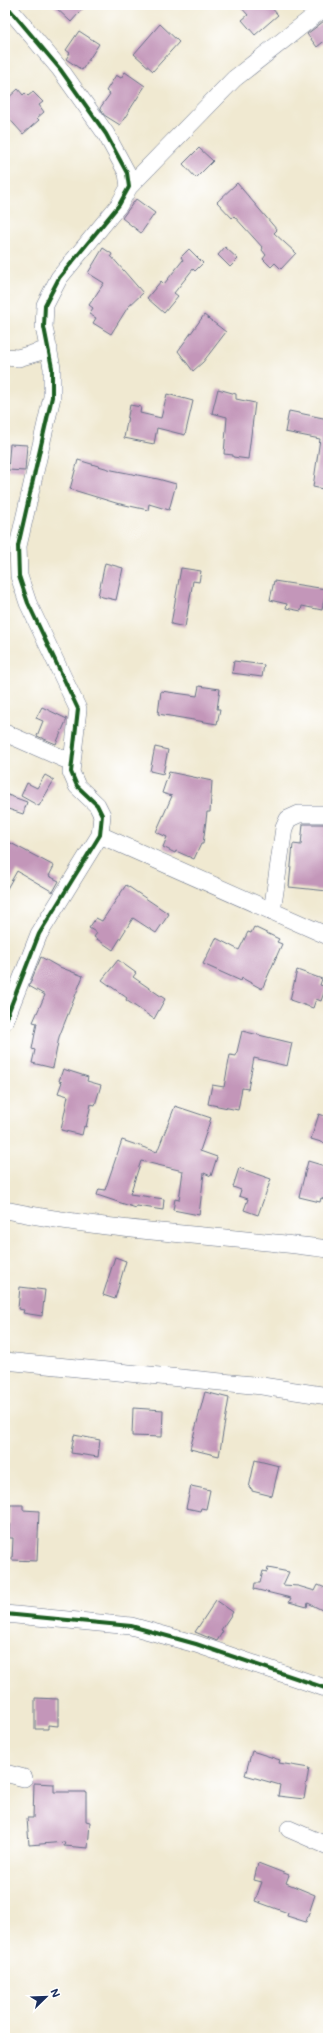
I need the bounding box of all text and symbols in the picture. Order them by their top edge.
north arrow [26,1977,66,2017]
text: N [47,1986,64,2000]

